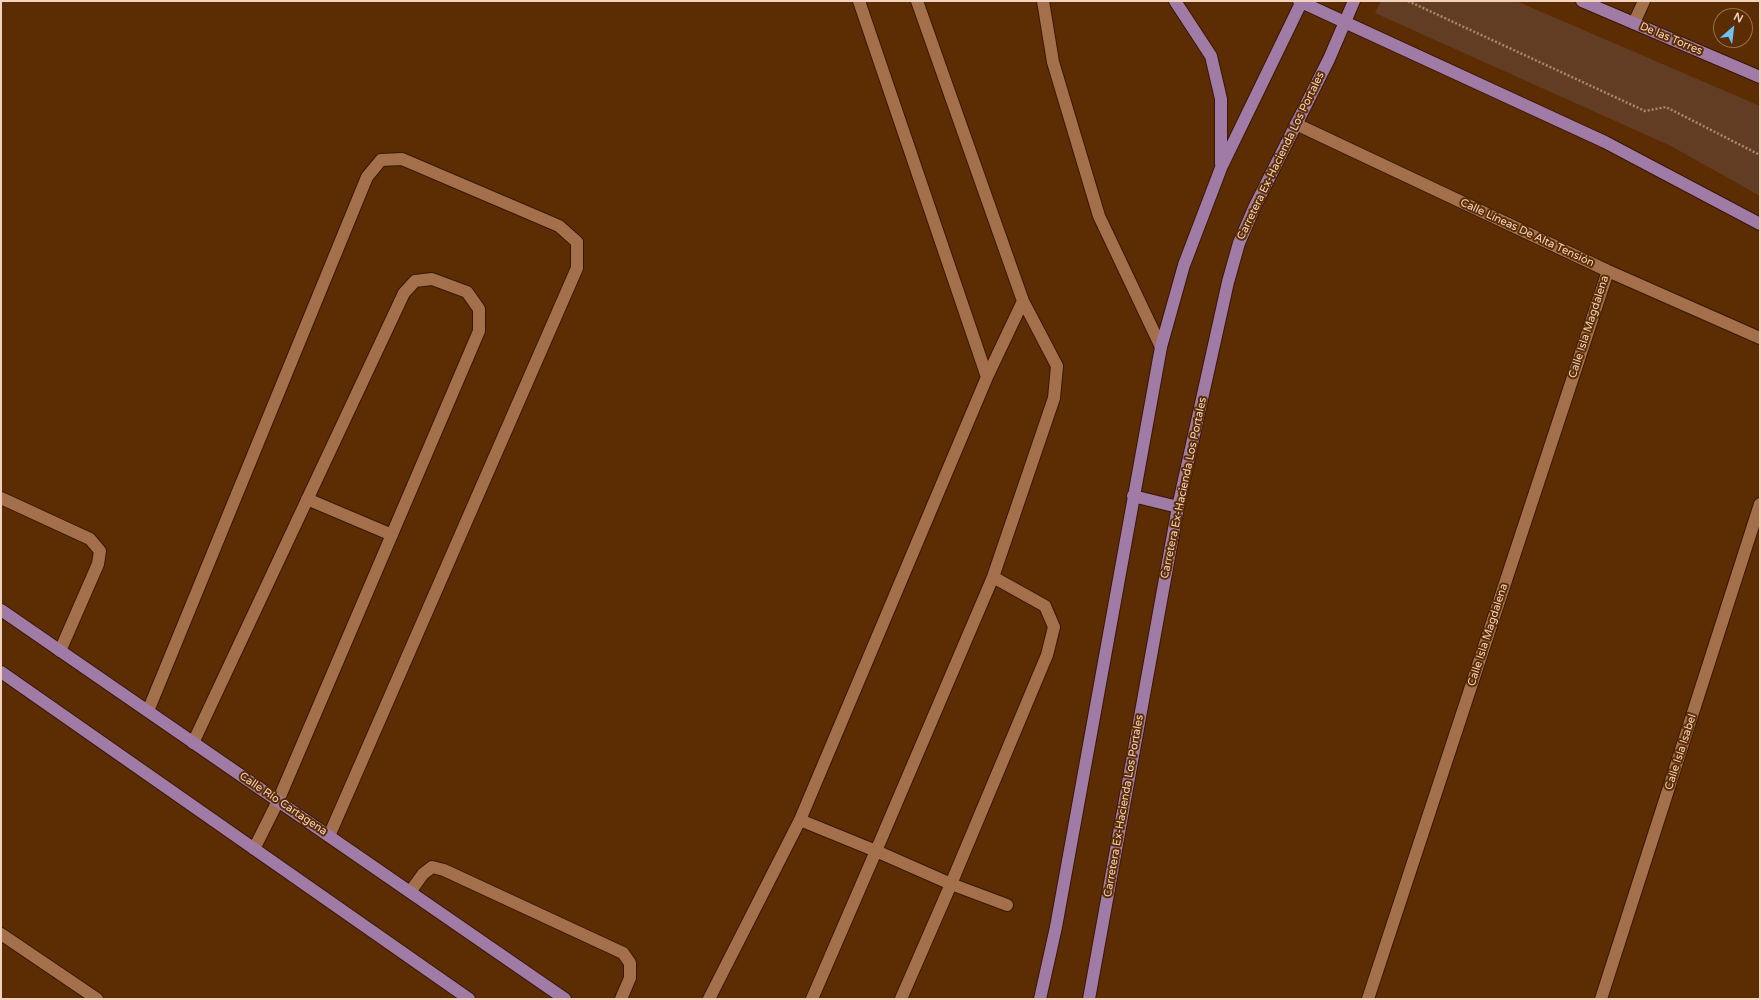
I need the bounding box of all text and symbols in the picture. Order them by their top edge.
north arrow [1713,8,1753,48]
text: N [1731,10,1745,26]
street label: De las Torres [1638,20,1704,58]
street label: Carretera Ex-Hacienda Los Portales [1235,70,1327,242]
street label: Calle Líneas De Alta Tensión [1458,196,1596,270]
street label: Calle Isla Magdalena [1566,274,1612,380]
street label: Carretera Ex-Hacienda Los Portales [1158,396,1210,580]
street label: Calle Isla Magdalena [1465,582,1511,688]
street label: Calle Isla Isabel [1663,712,1699,792]
street label: Carretera Ex-Hacienda Los Portales [1101,714,1147,898]
street label: Calle Río Cartagena [237,770,329,838]

